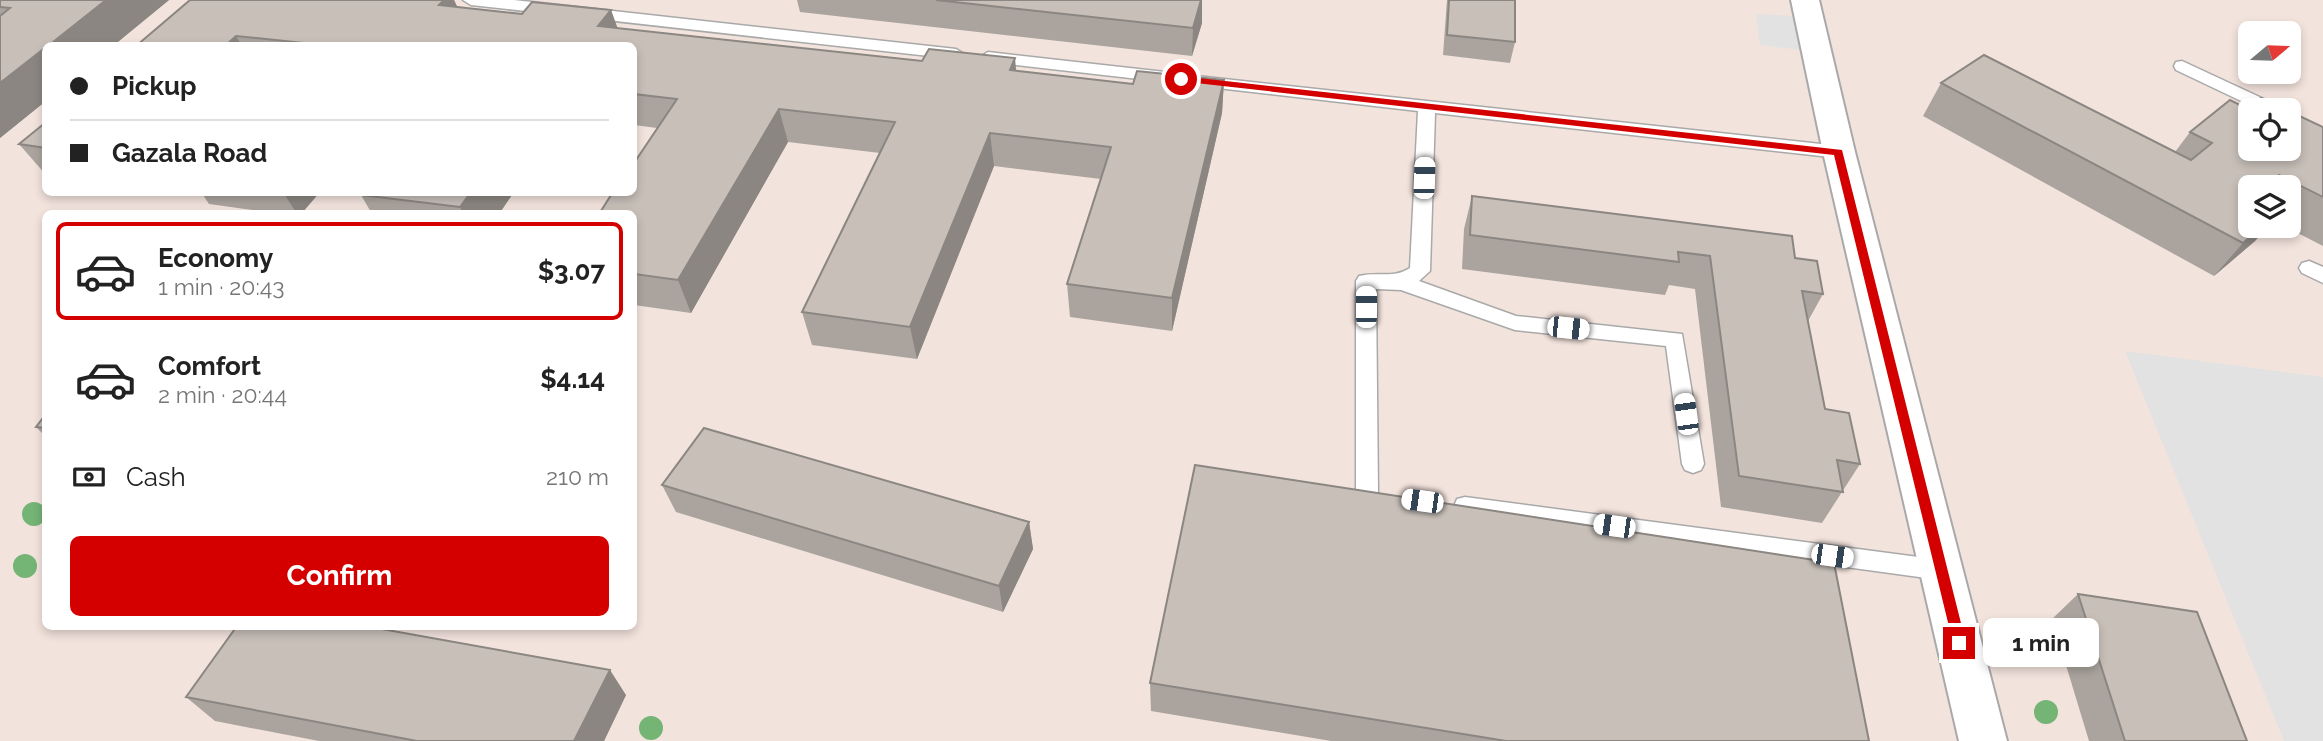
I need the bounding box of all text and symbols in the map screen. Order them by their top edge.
north arrow [2238,21,2301,84]
map controls [2238,21,2301,238]
route start [1165,63,1197,95]
text: Pickup [112,71,197,101]
button: locate [2238,98,2301,161]
text: Gazala Road [112,138,267,168]
car [1413,157,1436,199]
button: layers [2238,175,2301,238]
icon: car [74,240,137,303]
text: Economy [158,243,273,273]
text: $3.07 [538,256,605,286]
text: 1 min · 20:43 [158,273,285,300]
car [1356,286,1377,328]
car [1547,315,1590,341]
icon: car [74,348,137,411]
text: Comfort [158,351,261,381]
text: $4.14 [540,364,605,394]
text: 2 min · 20:44 [158,381,287,408]
car [1673,392,1700,436]
icon: cash [70,458,108,496]
text: Cash [126,462,186,492]
text: 210 m [546,463,609,490]
car [1400,488,1445,514]
car [1592,513,1637,539]
button: Confirm [70,536,609,616]
car [1810,543,1855,569]
callout: 1 min [1983,618,2099,668]
route end [1943,627,1975,659]
text: 1 min [2012,629,2070,656]

